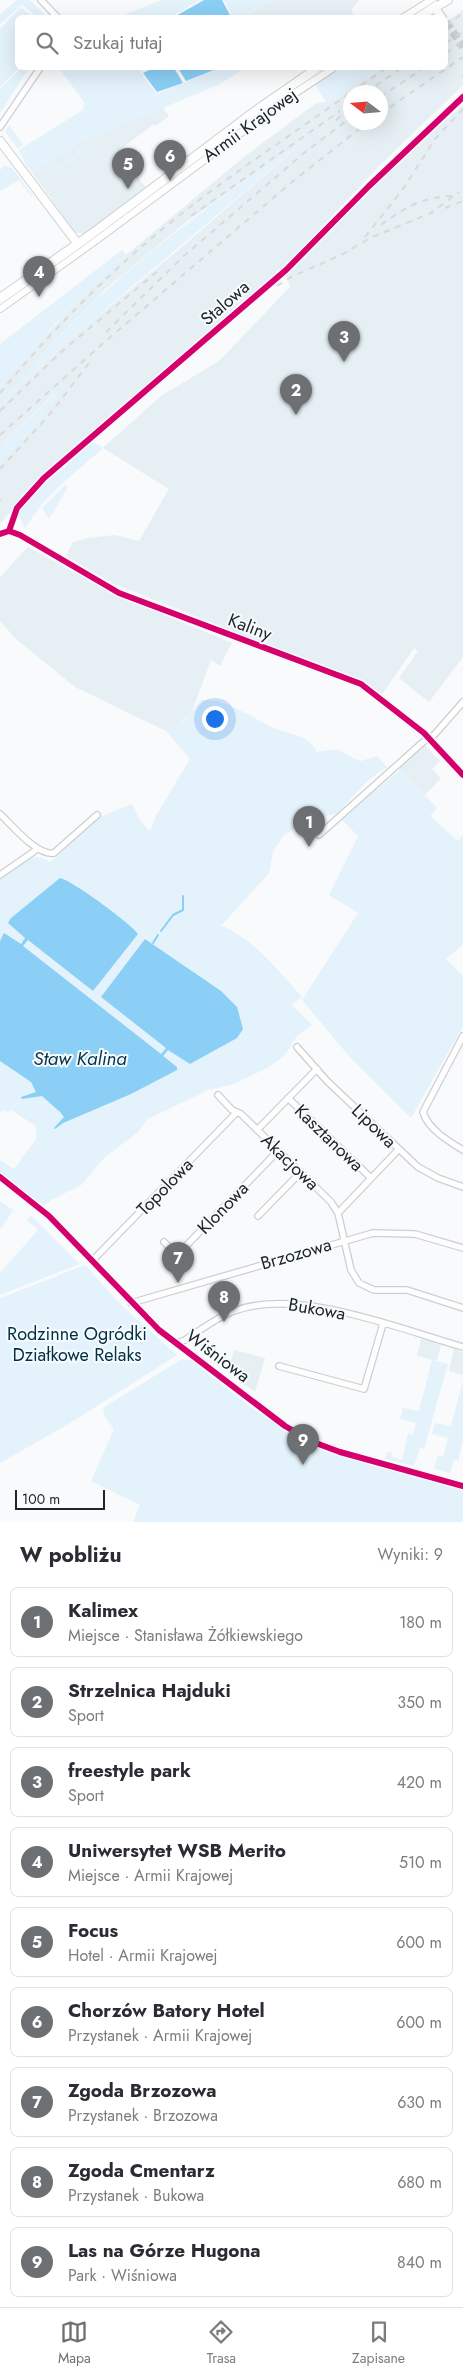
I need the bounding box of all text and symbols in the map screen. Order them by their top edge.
search box [15,15,448,70]
icon: search [33,29,61,57]
text: Szukaj tutaj [73,29,163,56]
street label: Armii Krajowej [197,82,303,168]
north arrow [343,85,388,130]
pin: 6 [154,140,186,181]
pin: 5 [112,148,144,189]
pin: 4 [23,256,55,297]
street label: Stalowa [195,274,255,332]
pin: 3 [328,321,360,362]
pin: 2 [280,374,312,415]
street label: Kaliny [224,607,276,647]
your location [202,706,228,732]
pin: 1 [293,806,325,847]
water label: Staw Kalina [33,1045,127,1072]
street label: Kasztanowa [289,1098,369,1178]
street label: Lipowa [346,1098,402,1154]
street label: Akacjowa [255,1128,325,1196]
street label: Topolowa [131,1152,199,1222]
street label: Klonowa [191,1176,255,1240]
street label: Brzozowa [257,1231,335,1277]
pin: 7 [162,1242,194,1283]
pin: 8 [208,1281,240,1322]
street label: Bukowa [286,1291,348,1327]
park label: Rodzinne Ogródki Działkowe Relaks [7,1321,147,1368]
street label: Wiśniowa [180,1323,256,1389]
pin: 9 [287,1424,319,1465]
scale bar [15,1487,105,1510]
text: 100 m [22,1489,60,1509]
text: W pobliżu [20,1540,121,1570]
text: Wyniki: 9 [378,1543,443,1566]
text: Kalimex [68,1597,138,1624]
text: 1 [33,1611,41,1634]
text: 180 m [399,1611,442,1634]
text: Miejsce · Stanisława Żółkiewskiego [68,1624,303,1647]
text: Strzelnica Hajduki [68,1677,231,1704]
text: 2 [32,1691,42,1714]
text: 350 m [397,1691,442,1714]
text: Sport [68,1704,104,1727]
text: freestyle park [68,1757,191,1784]
text: 3 [32,1771,42,1794]
text: 420 m [397,1771,442,1794]
text: Sport [68,1784,104,1807]
text: Uniwersytet WSB Merito [68,1837,286,1864]
text: 4 [31,1851,43,1874]
text: 510 m [399,1851,442,1874]
text: Miejsce · Armii Krajowej [68,1864,233,1887]
text: Focus [68,1917,118,1944]
text: 5 [32,1931,42,1954]
text: 600 m [396,1931,442,1954]
text: Hotel · Armii Krajowej [68,1944,218,1967]
text: Chorzów Batory Hotel [68,1997,265,2024]
text: 6 [32,2011,42,2034]
text: 600 m [396,2011,442,2034]
text: Przystanek · Armii Krajowej [68,2024,252,2047]
text: Zgoda Brzozowa [68,2077,217,2104]
text: 7 [32,2091,42,2114]
text: 630 m [397,2091,442,2114]
text: Przystanek · Brzozowa [68,2104,218,2127]
text: Zgoda Cmentarz [68,2157,215,2184]
text: 8 [32,2171,42,2194]
text: 680 m [397,2171,442,2194]
text: Przystanek · Bukowa [68,2184,204,2207]
text: Las na Górze Hugona [68,2237,261,2264]
text: 9 [32,2251,42,2274]
text: 840 m [397,2251,442,2274]
text: Park · Wiśniowa [68,2264,177,2287]
tab: Mapa [58,2318,91,2368]
tab: Trasa [207,2318,236,2368]
tab: Zapisane [352,2318,405,2368]

